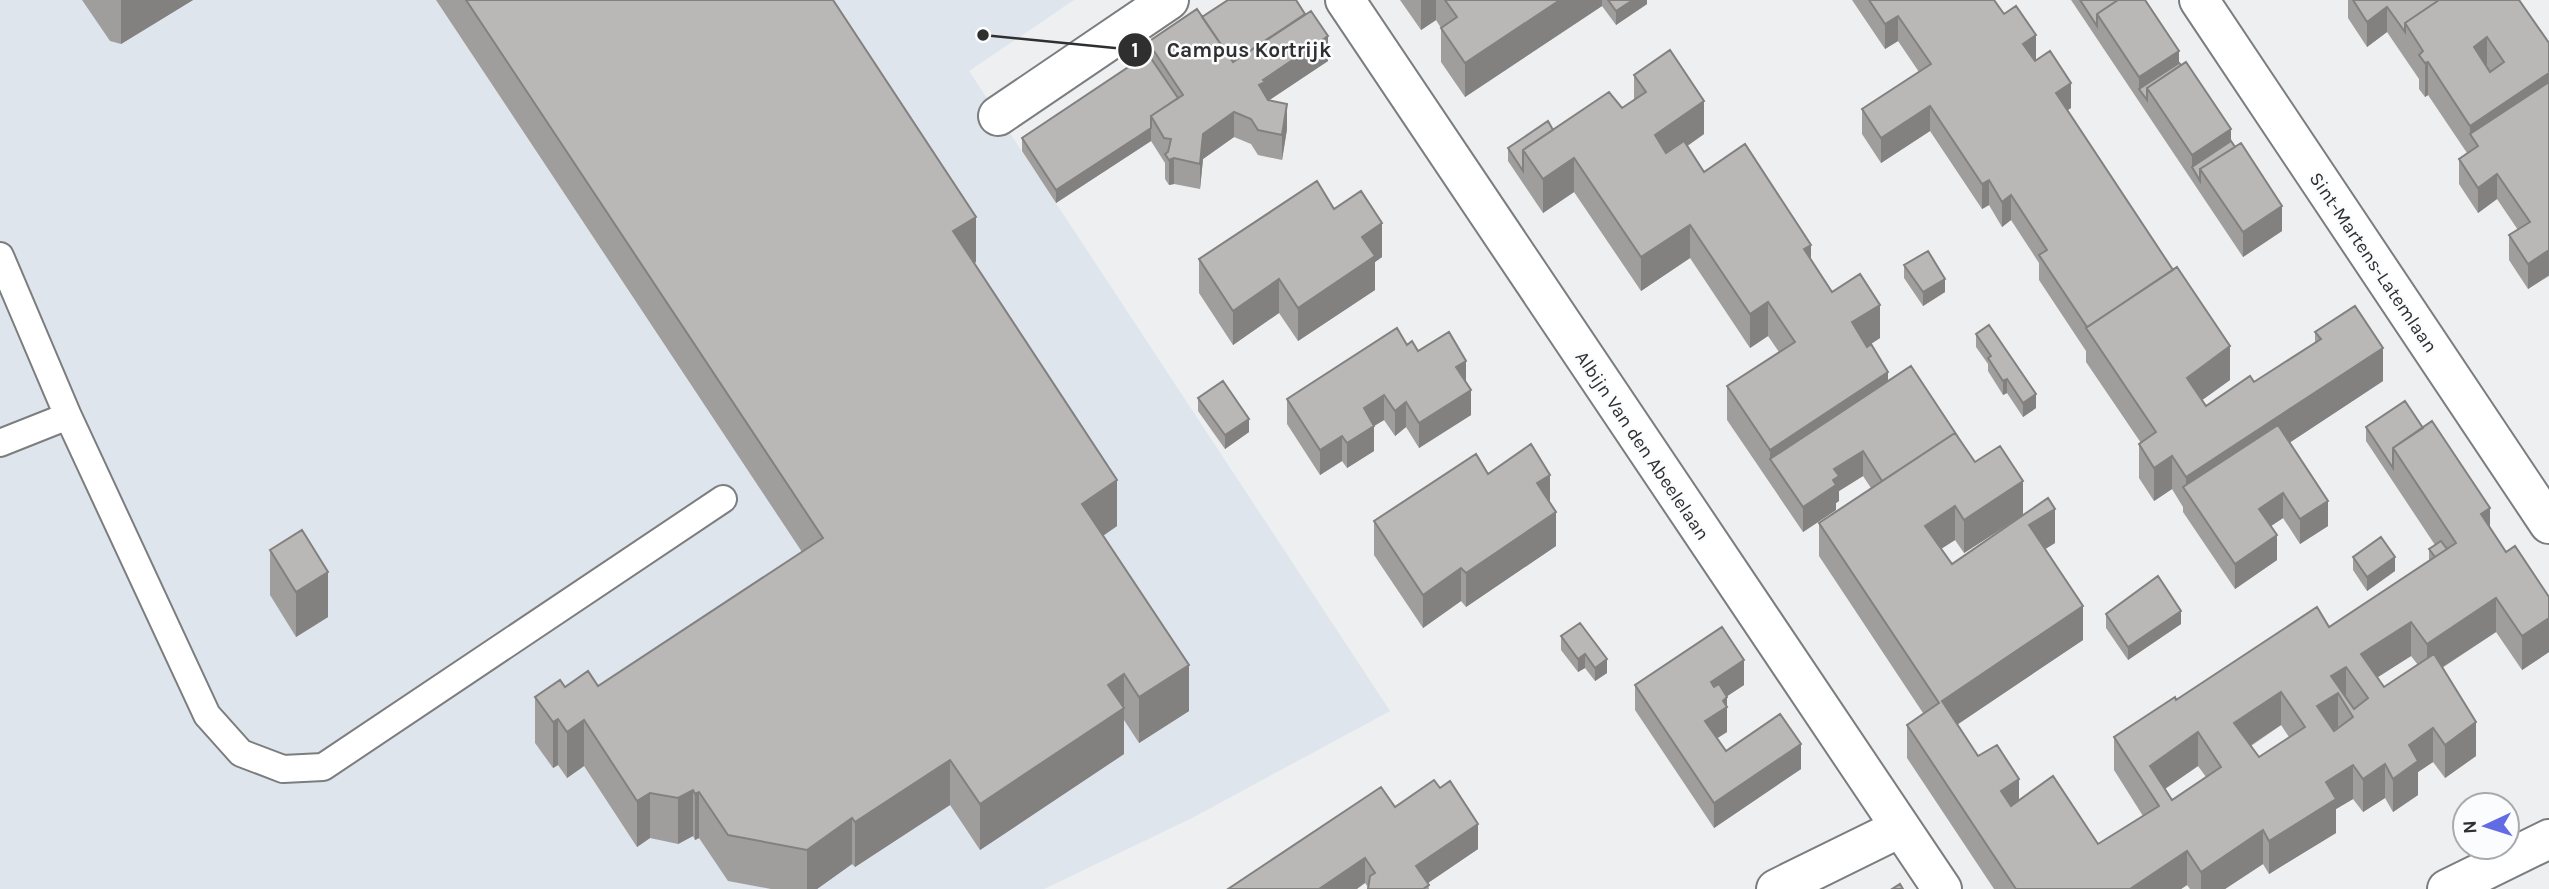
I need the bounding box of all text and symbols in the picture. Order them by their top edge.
callout: Campus Kortrijk [1117,29,1345,71]
text: 1 [1131,38,1139,62]
text: Campus Kortrijk [1167,38,1332,62]
street label: Sint-Martens-Latemlaan [2305,168,2442,357]
street label: Albijn Van den Abeelelaan [1571,347,1714,544]
north arrow [2451,791,2521,861]
text: N [2459,820,2481,835]

